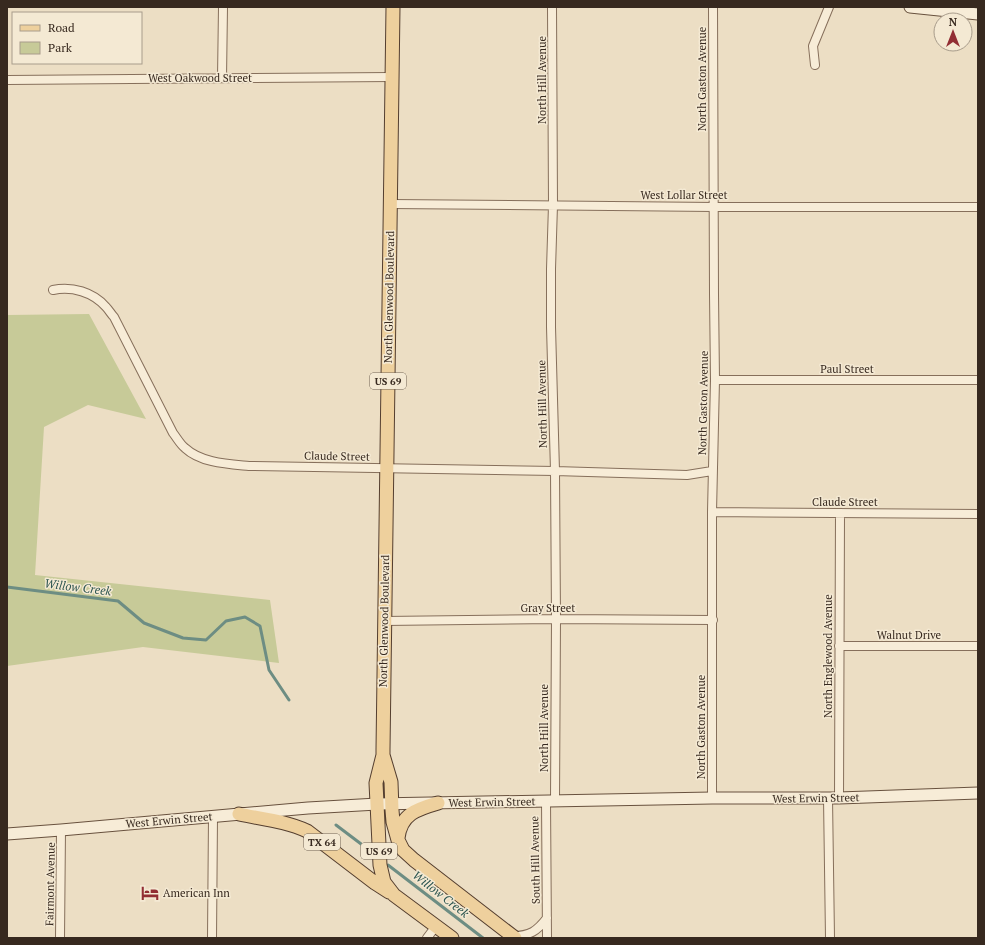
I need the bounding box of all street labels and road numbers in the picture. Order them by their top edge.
street label: North Gaston Avenue [695,26,709,131]
street label: North Hill Avenue [535,36,549,124]
street label: West Oakwood Street [148,71,252,85]
street label: West Lollar Street [640,188,728,202]
street label: North Glenwood Boulevard [381,231,397,363]
street label: North Gaston Avenue [695,350,711,455]
street label: North Hill Avenue [534,359,550,448]
street label: Paul Street [820,362,874,376]
road number: US 69 [370,373,406,389]
street label: Claude Street [304,448,370,464]
street label: Claude Street [812,495,878,509]
street label: North Glenwood Boulevard [376,555,392,687]
street label: North Englewood Avenue [821,594,835,718]
street label: Gray Street [521,601,575,615]
street label: Walnut Drive [877,628,942,642]
street label: North Gaston Avenue [694,674,708,779]
street label: North Hill Avenue [537,684,551,772]
street label: West Erwin Street [772,790,860,806]
street label: West Erwin Street [448,794,536,810]
street label: West Erwin Street [125,809,213,831]
street label: South Hill Avenue [527,815,543,904]
road number: TX 64 [304,834,340,850]
street label: Fairmont Avenue [42,842,58,926]
road number: US 69 [361,843,397,859]

